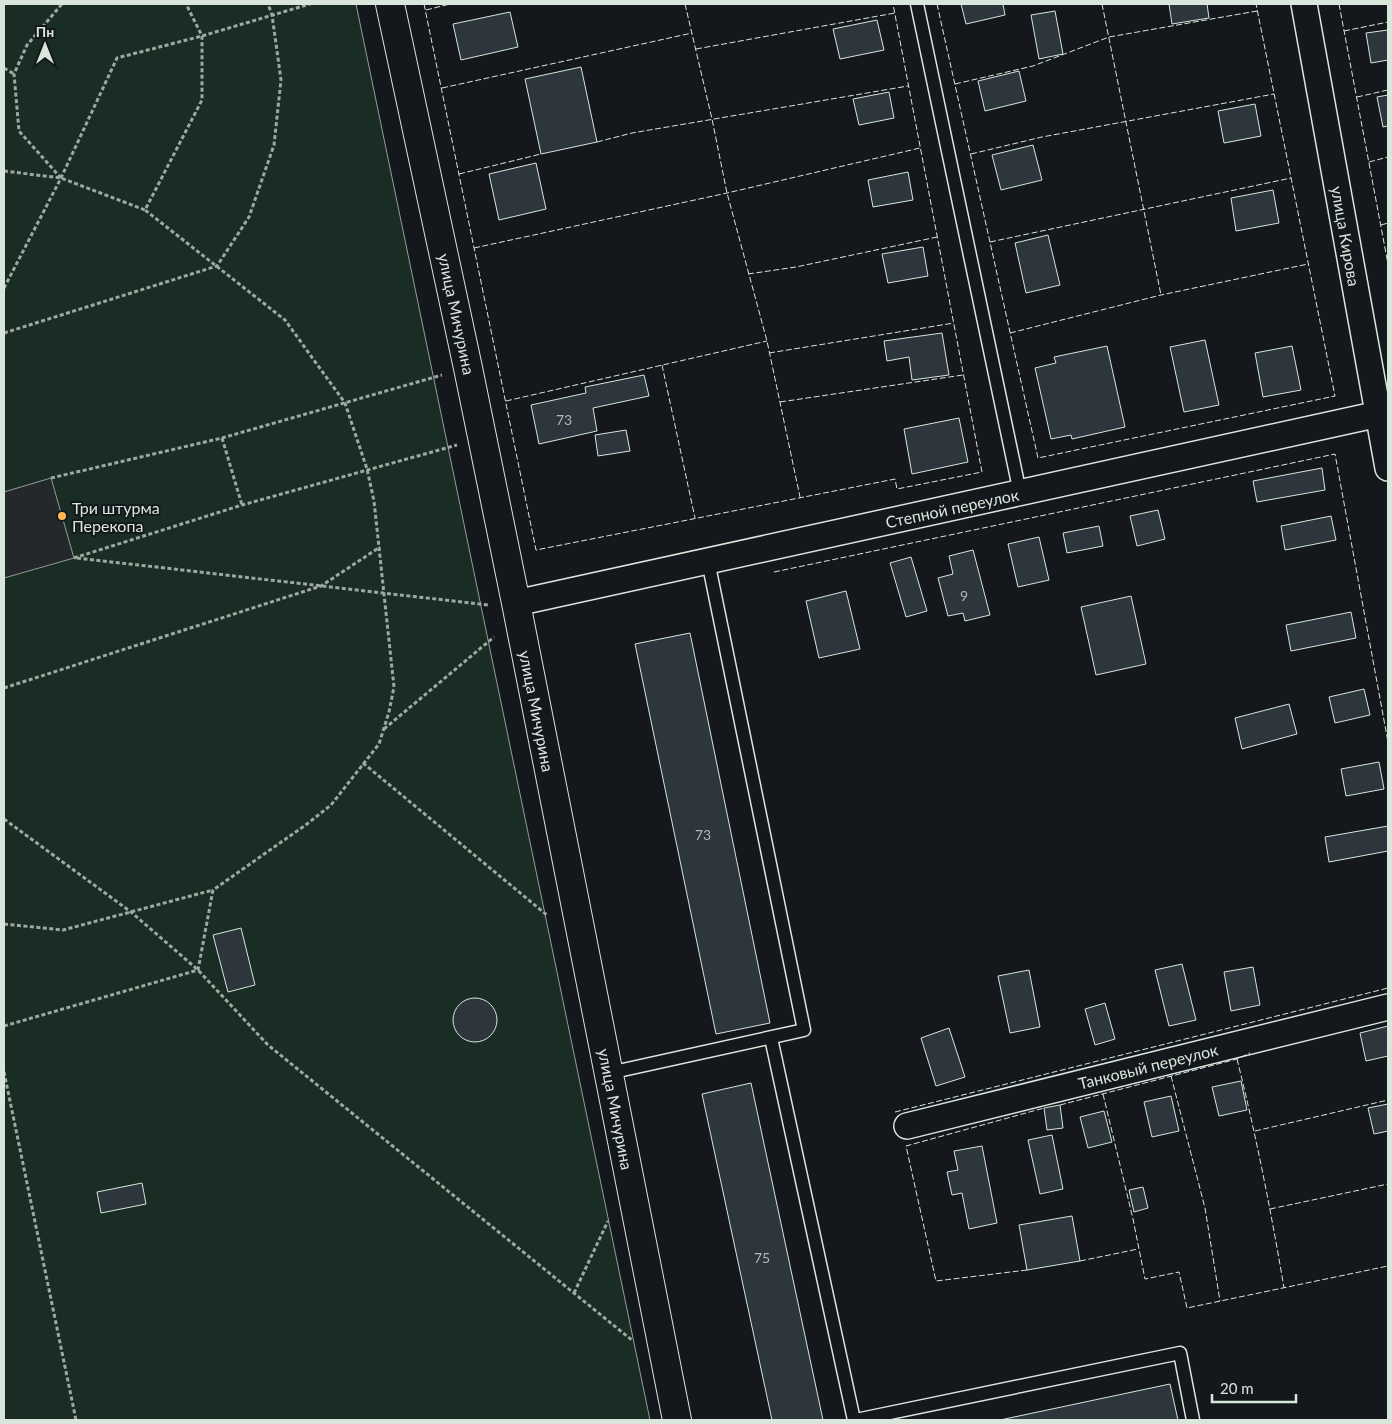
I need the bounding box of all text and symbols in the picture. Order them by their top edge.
north arrow [20,20,70,70]
text: Пн [36,23,54,40]
street label: улица Кирова [1328,184,1364,288]
street label: улица Мичурина [435,252,479,376]
house number: 73 [556,411,572,428]
street label: Степной переулок [884,484,1021,531]
place label: Три штурма Перекопа [72,498,160,535]
marker: Три штурма Перекопа [56,510,68,522]
house number: 9 [960,587,968,604]
street label: улица Мичурина [516,649,558,773]
house number: 73 [695,826,711,843]
street label: Танковый переулок [1076,1039,1221,1093]
street label: улица Мичурина [595,1047,637,1171]
house number: 75 [754,1249,770,1266]
scale bar [1212,1372,1296,1404]
text: 20 m [1220,1379,1254,1397]

